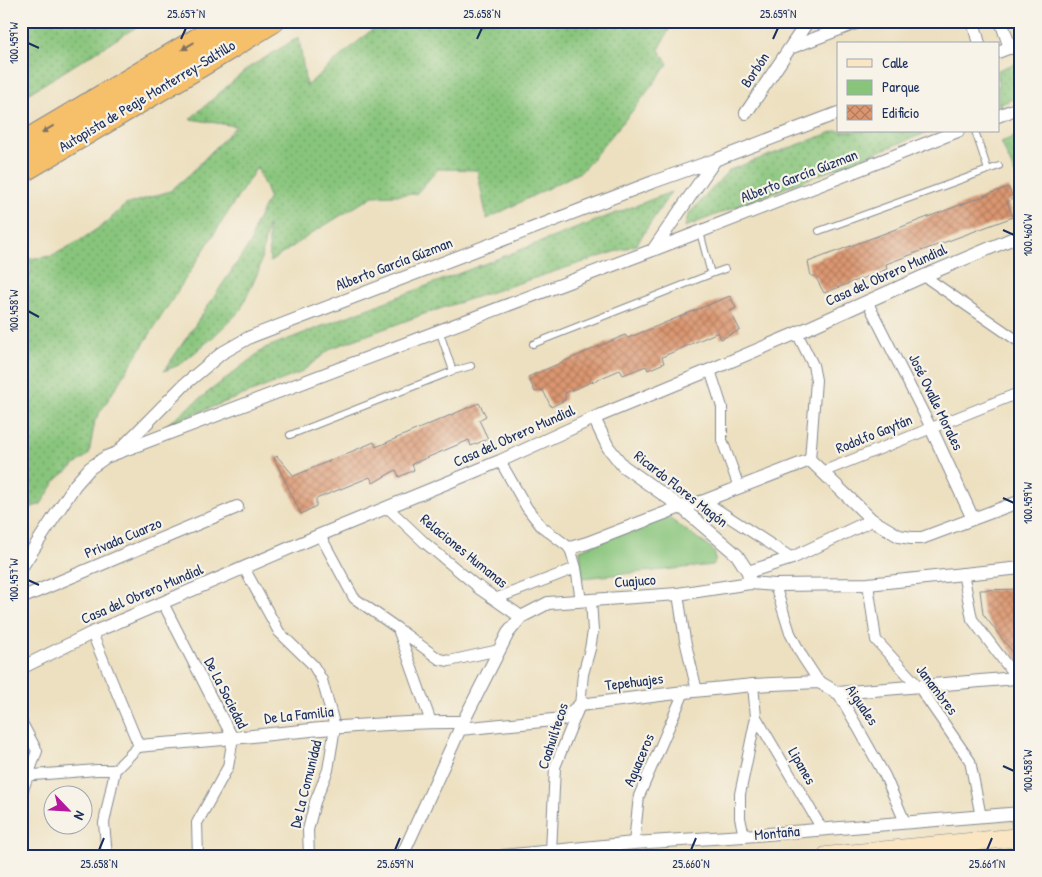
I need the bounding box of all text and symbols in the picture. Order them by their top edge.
text: 25.657°N [167,5,205,22]
text: 25.658°N [463,5,501,22]
text: 25.659°N [760,5,796,22]
text: 100.459°W [5,21,22,64]
street label: Autopista de Peaje Monterrey-Saltillo [55,34,239,157]
one-way arrow [182,42,195,51]
legend [837,42,1000,132]
street label: Borbón [735,48,774,92]
text: Calle [882,52,909,73]
text: Parque [882,76,920,97]
text: Edificio [882,102,919,123]
one-way arrow [42,125,55,134]
street label: Alberto García Gúzman [737,143,861,208]
text: 100.460°W [1019,213,1036,256]
street label: Alberto García Gúzman [332,231,456,296]
street label: Casa del Obrero Mundial [822,238,950,311]
text: 100.458°W [5,289,22,332]
street label: José Ovalle Morales [904,350,969,454]
street label: Casa del Obrero Mundial [450,399,578,472]
street label: Rodolfo Gaytán [832,409,915,458]
street label: Ricardo Flores Magón [630,445,733,532]
text: 100.459°W [1019,481,1036,524]
street label: Relaciones Humanas [416,509,513,593]
street label: Privada Cuarzo [81,512,165,563]
text: 100.457°W [5,558,22,602]
street label: Casa del Obrero Mundial [78,558,206,629]
street label: Cuajuco [614,569,656,592]
street label: De La Sociedad [200,654,253,732]
street label: Janambres [912,660,963,719]
street label: Tepehuajes [603,667,665,696]
street label: Aiguales [841,680,884,729]
street label: De La Familia [263,700,335,729]
street label: Coahuiltecos [532,700,573,772]
street label: Aguaceros [618,730,659,789]
street label: De La Comunidad [284,738,327,830]
street label: Lipanes [783,743,822,788]
text: 100.458°W [1019,749,1036,792]
north arrow [42,784,92,834]
text: N [70,808,90,824]
street label: Montaña [753,820,801,845]
text: 25.658°N [80,855,118,872]
text: 25.659°N [377,855,413,872]
text: 25.660°N [672,855,710,872]
text: 25.661°N [969,855,1005,872]

